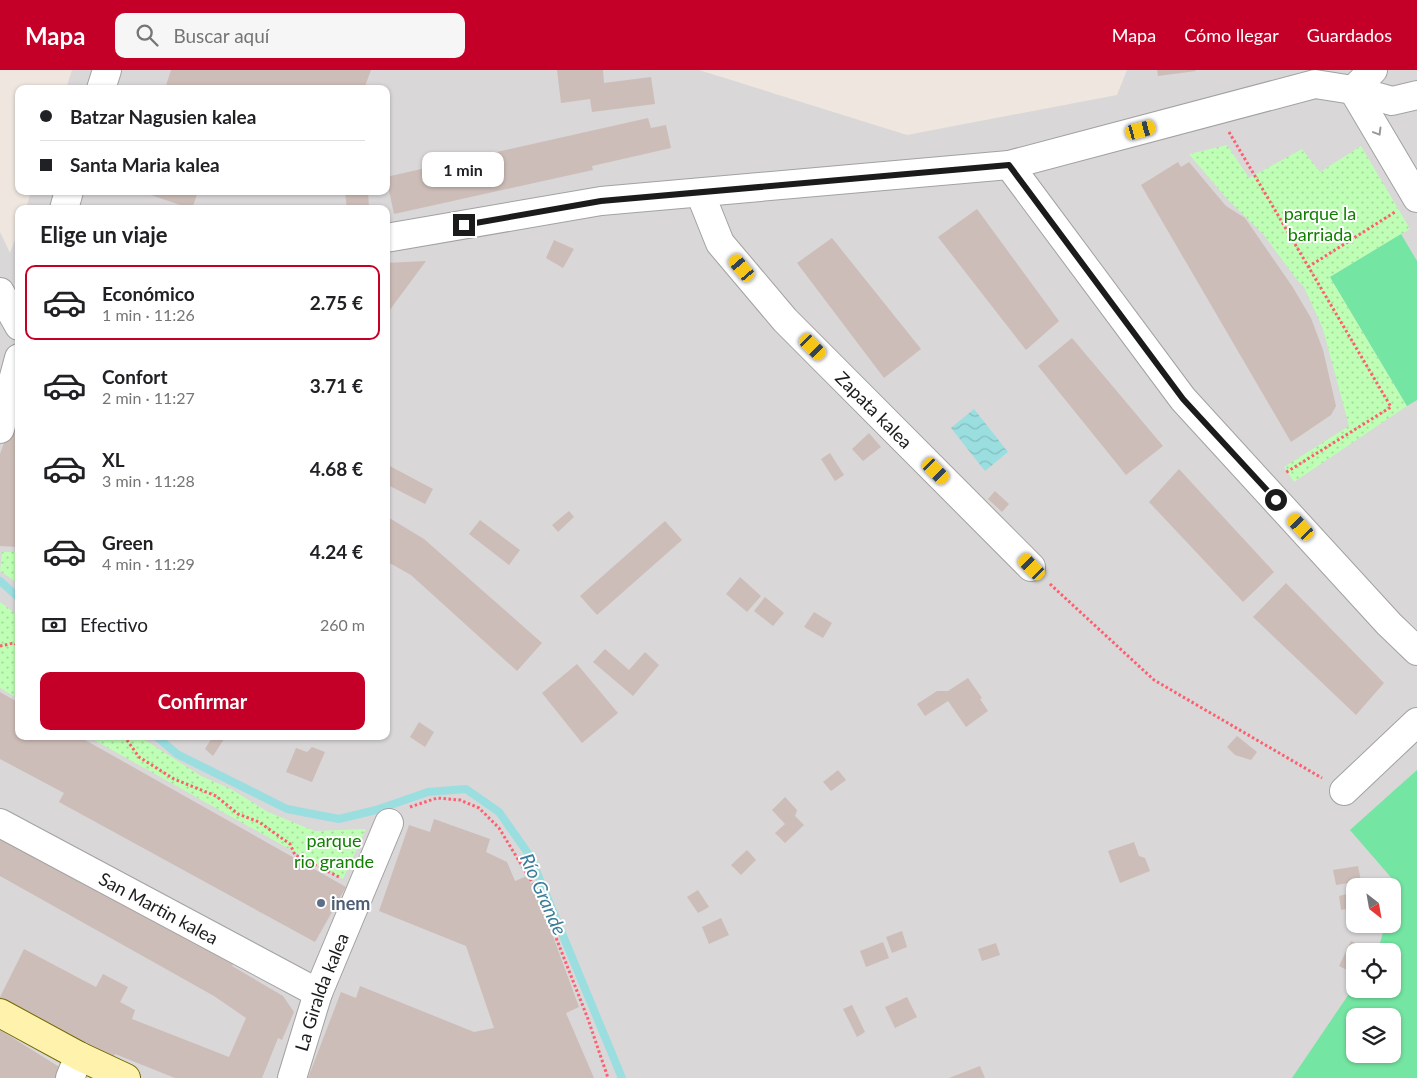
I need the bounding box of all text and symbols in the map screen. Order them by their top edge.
search box [115,13,465,58]
text: Mapa [25,21,85,50]
icon: search [133,21,161,49]
text: Buscar aquí [173,24,269,47]
text: Mapa [1112,24,1156,46]
text: Cómo llegar [1184,24,1279,46]
text: Guardados [1307,24,1392,46]
text: Batzar Nagusien kalea [70,105,256,128]
car [1124,119,1157,141]
one-way arrow [1372,126,1382,135]
callout: 1 min [423,152,505,188]
text: Santa Maria kalea [70,153,220,176]
text: 1 min [443,160,483,179]
park label: parque la barriada [1284,202,1356,245]
route end [453,214,475,236]
text: Elige un viaje [40,221,168,248]
car [726,252,757,284]
icon: car [42,280,87,325]
text: Económico [102,282,195,305]
text: 2.75 € [310,291,363,314]
text: 1 min · 11:26 [102,305,195,324]
car [797,331,828,363]
icon: car [42,363,87,408]
text: Confort [102,365,167,388]
street label: Zapata kalea [831,367,917,453]
text: 3.71 € [310,374,363,397]
text: 2 min · 11:27 [102,388,195,407]
icon: car [42,446,87,491]
text: XL [102,448,125,471]
car [920,455,951,487]
text: 4.68 € [310,457,363,480]
text: 3 min · 11:28 [102,471,195,490]
route start [1265,489,1287,511]
car [1285,511,1316,543]
icon: car [42,529,87,574]
text: Green [102,531,153,554]
text: 4.24 € [310,540,363,563]
car [1016,551,1047,583]
text: 4 min · 11:29 [102,554,195,573]
icon: cash [40,611,68,639]
text: Efectivo [80,613,148,636]
text: 260 m [320,615,365,634]
button: Confirmar [40,672,365,730]
park label: parque rio grande [294,829,374,872]
water label: Río Grande [516,849,572,939]
street label: San Martin kalea [95,867,222,949]
north arrow [1346,878,1401,932]
map controls [1346,878,1401,1063]
place label: inem [331,892,370,914]
marker: inem [315,897,327,909]
street label: La Giralda kalea [290,929,353,1054]
button: locate [1346,943,1401,998]
button: layers [1346,1008,1401,1063]

